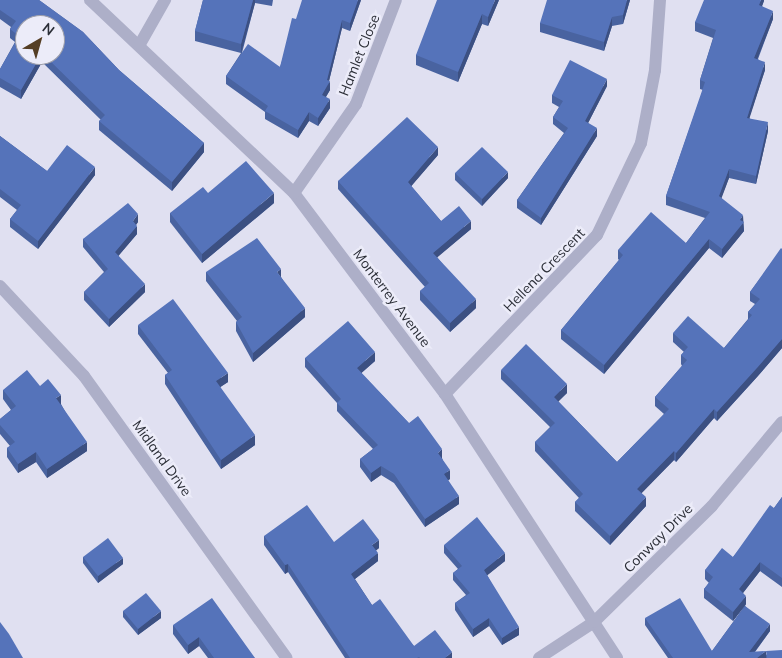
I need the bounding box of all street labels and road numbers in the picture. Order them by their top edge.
street label: Hamlet Close [335,12,383,98]
street label: Hellena Crescent [500,225,588,315]
street label: Monterrey Avenue [350,246,434,350]
street label: Midland Drive [129,417,195,499]
street label: Conway Drive [620,500,696,576]

